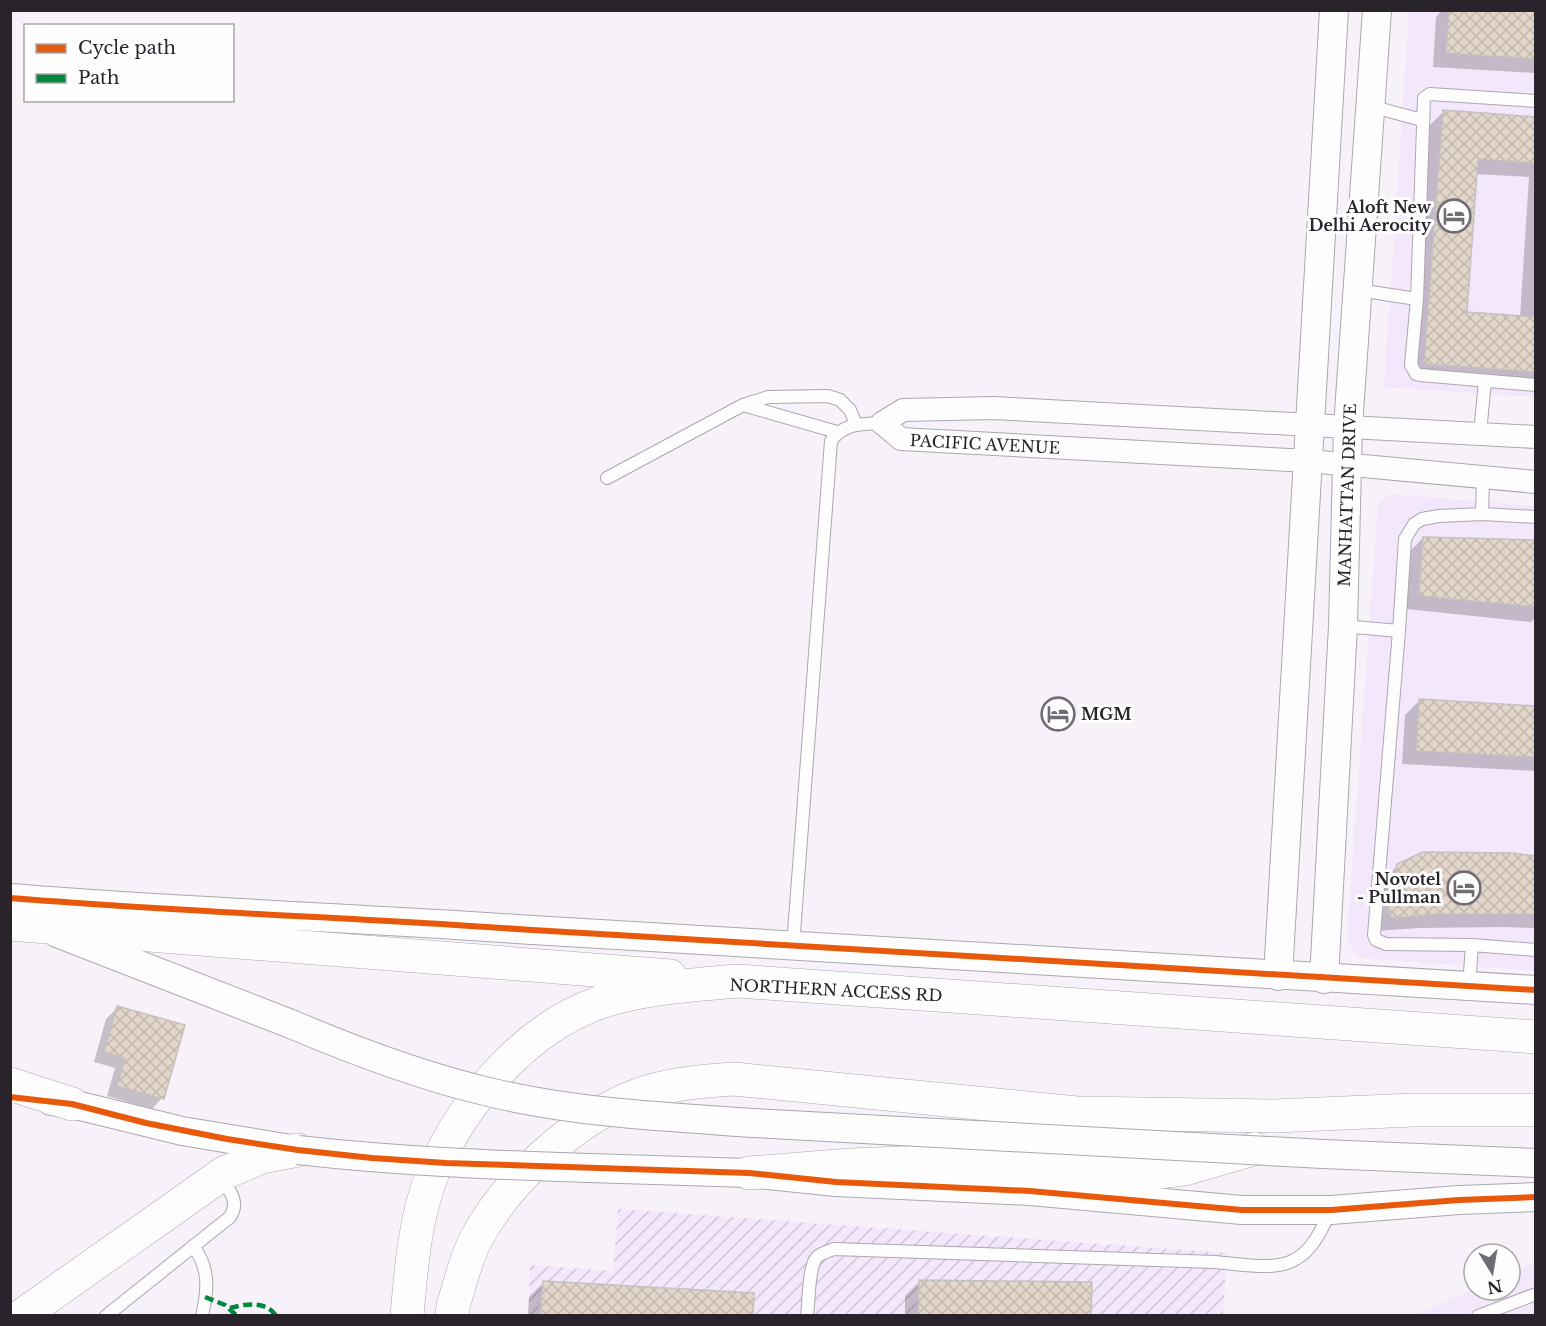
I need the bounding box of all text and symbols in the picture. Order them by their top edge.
legend [24,24,234,102]
text: Cycle path [78,37,176,59]
text: Path [78,67,119,89]
place label: Aloft New Delhi Aerocity [1309,197,1432,235]
hotel icon: Aloft New Delhi Aerocity [1436,198,1472,234]
street label: MANHATTAN DRIVE [1334,403,1360,587]
street label: PACIFIC AVENUE [909,430,1061,458]
hotel icon: MGM [1040,696,1076,732]
place label: MGM [1081,704,1132,724]
place label: Novotel - Pullman [1357,869,1441,907]
hotel icon: Novotel - Pullman [1446,870,1482,906]
street label: NORTHERN ACCESS RD [729,974,943,1006]
north arrow [1462,1242,1522,1302]
text: N [1486,1275,1504,1298]

